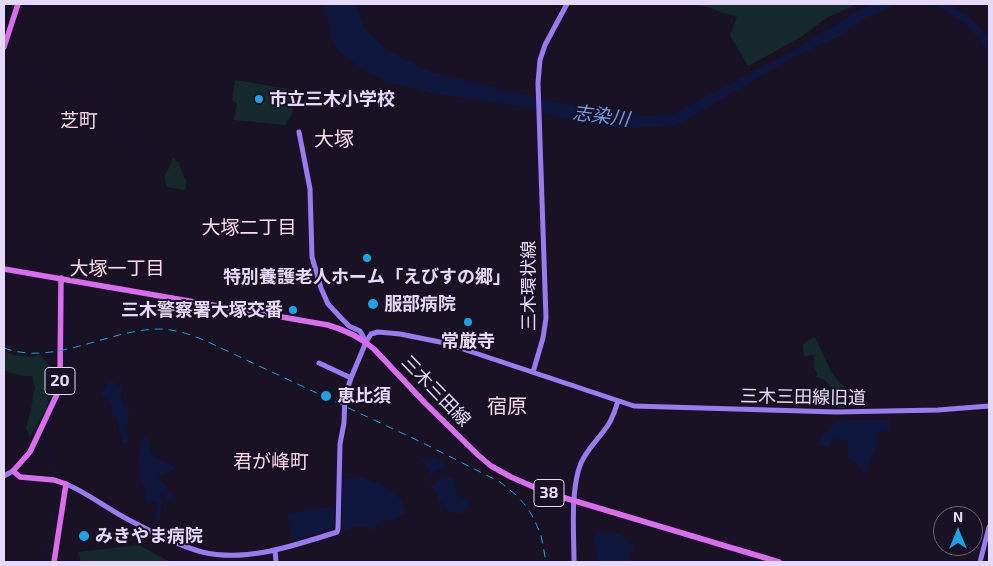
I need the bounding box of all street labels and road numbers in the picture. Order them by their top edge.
street label: 三木環状線 [518,241,540,331]
street label: 三木三田線 [397,351,475,431]
road number: 20 [45,368,75,394]
street label: 三木三田線旧道 [740,385,866,409]
road number: 38 [534,479,564,506]

